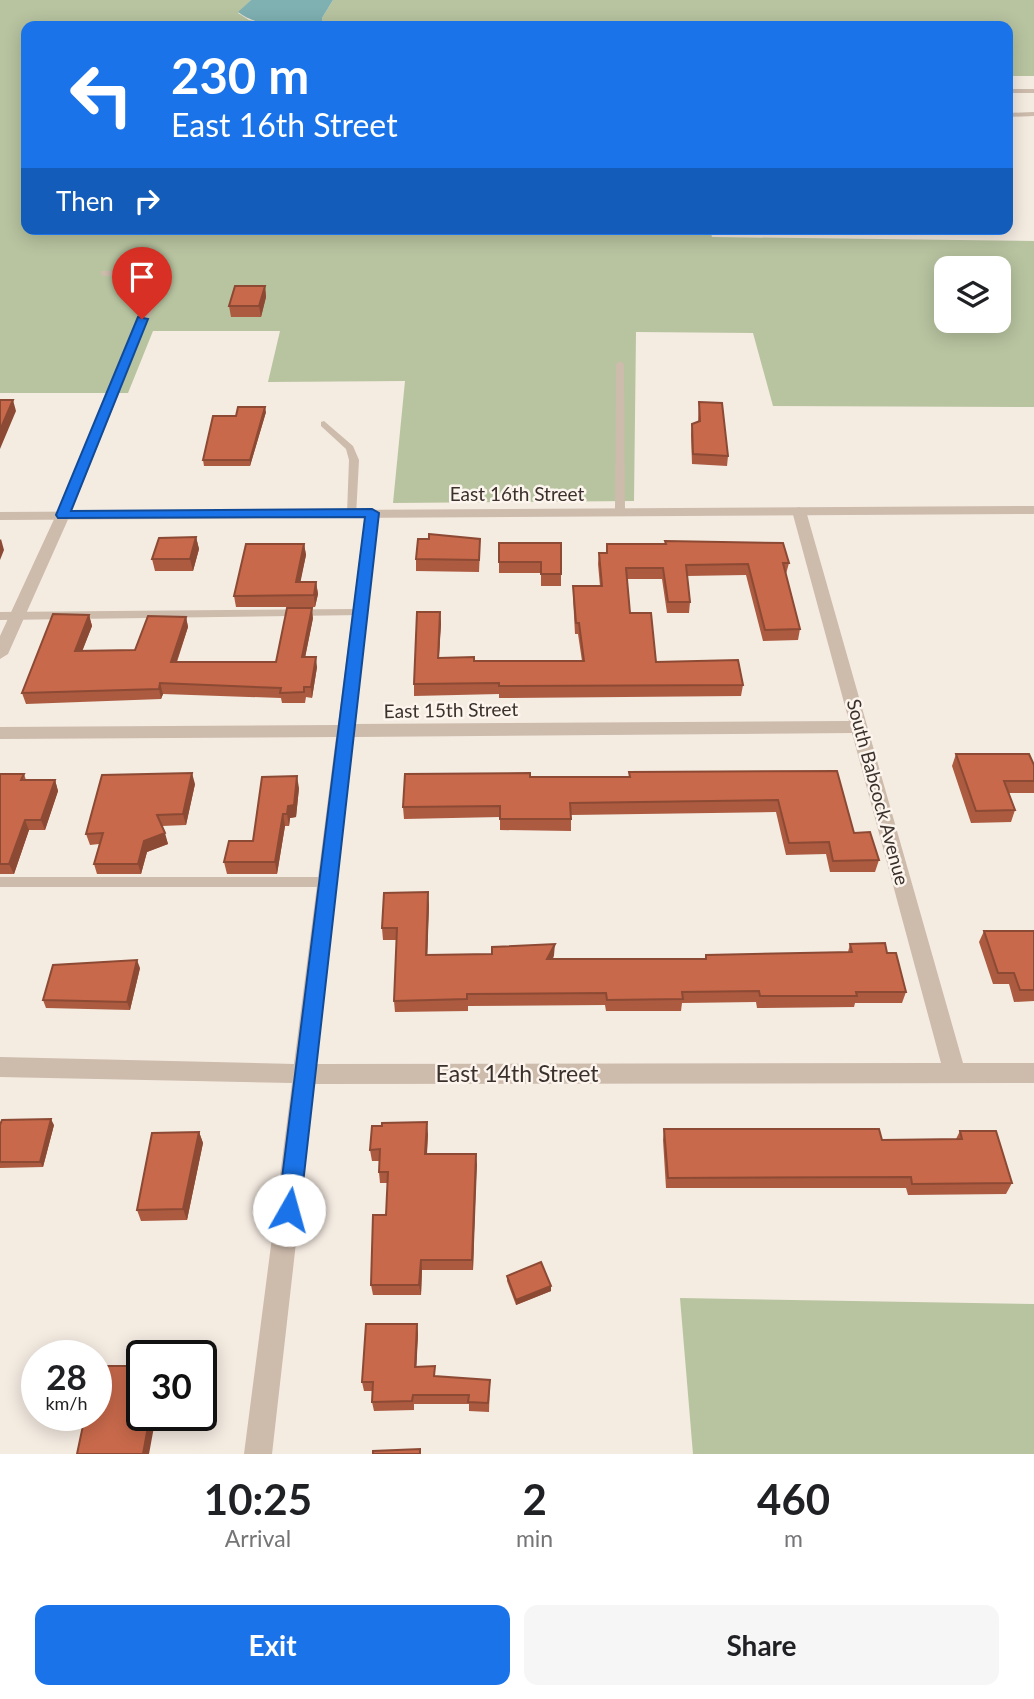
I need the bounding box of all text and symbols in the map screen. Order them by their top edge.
text: 230 m [171,46,309,104]
icon: left [56,49,147,140]
text: East 16th Street [171,105,398,144]
icon: right [128,182,166,220]
text: Then [56,185,114,217]
pin [112,247,172,319]
map controls [934,256,1011,333]
button: layers [934,256,1011,333]
icon: arrive [123,258,161,296]
street label: East 16th Street [450,482,584,505]
street label: South Babcock Avenue [843,696,914,887]
street label: East 15th Street [384,697,519,722]
street label: East 14th Street [436,1059,599,1087]
position arrow [252,1173,326,1247]
speed limit sign: 30 [126,1340,217,1431]
text: 28 [46,1355,87,1397]
text: km/h [45,1392,88,1414]
text: 10:25 [204,1474,312,1524]
text: 2 [522,1474,547,1524]
text: 460 [757,1474,830,1524]
text: Arrival [225,1524,291,1552]
text: min [516,1524,553,1552]
text: m [784,1524,803,1552]
button: Exit [35,1605,510,1685]
button: Share [524,1605,999,1685]

